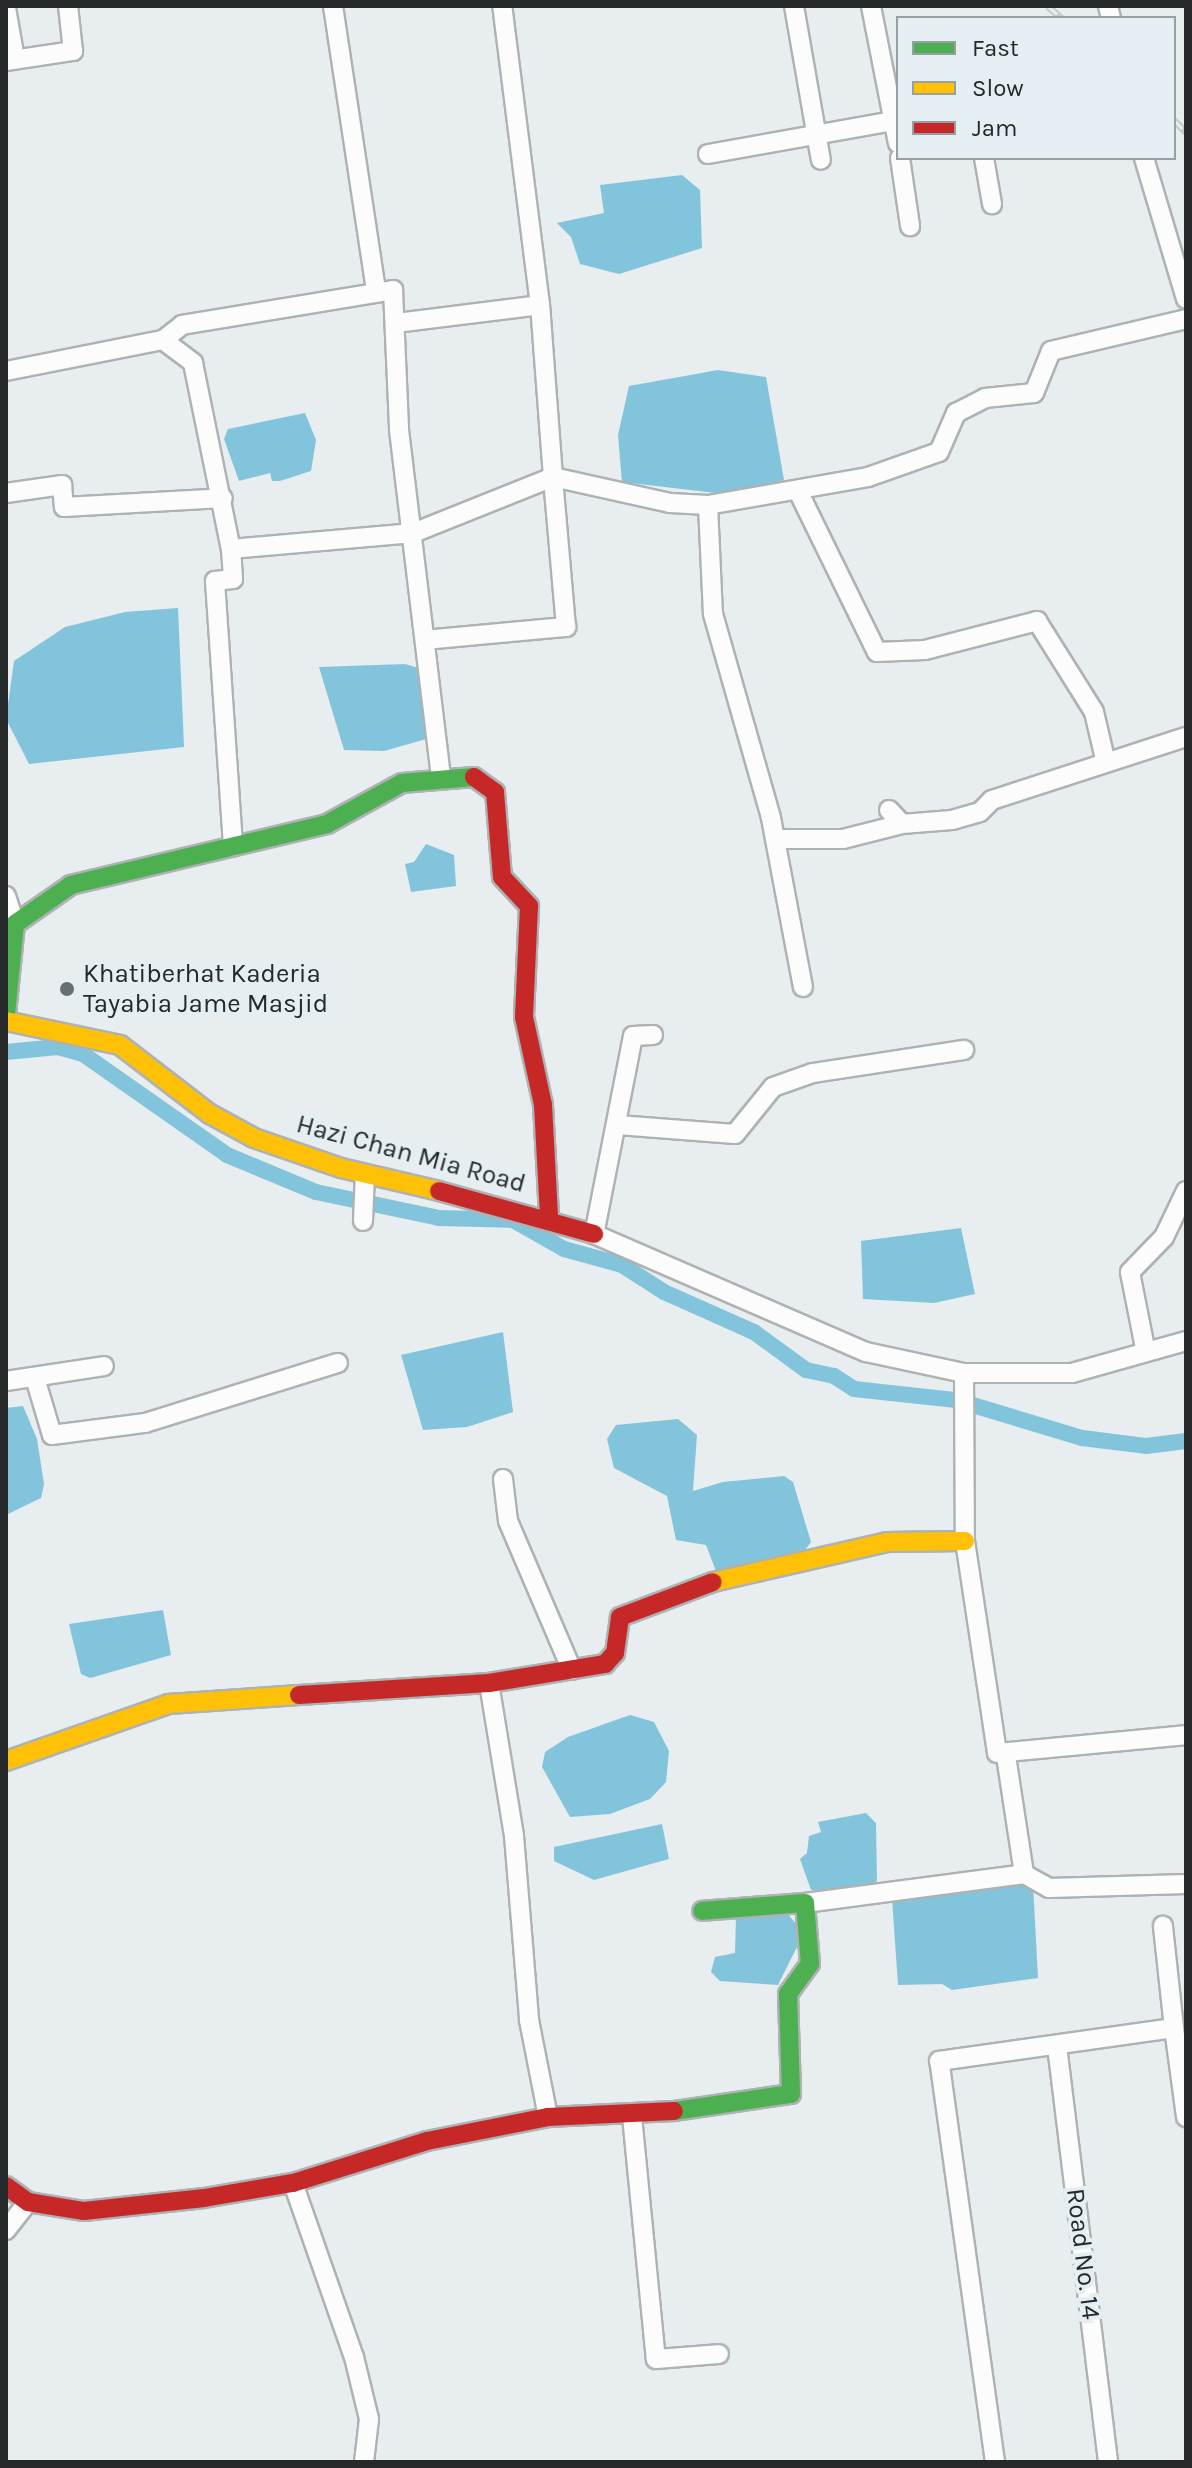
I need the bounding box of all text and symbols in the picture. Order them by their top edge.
legend [896,16,1176,160]
text: Fast [972,34,1019,62]
text: Slow [972,74,1024,102]
text: Jam [972,114,1017,142]
place label: Khatiberhat Kaderia Tayabia Jame Masjid [83,958,328,1020]
marker: Khatiberhat Kaderia Tayabia Jame Masjid [58,980,76,998]
street label: Hazi Chan Mia Road [293,1108,529,1200]
street label: Road No. 14 [1059,2187,1107,2321]

